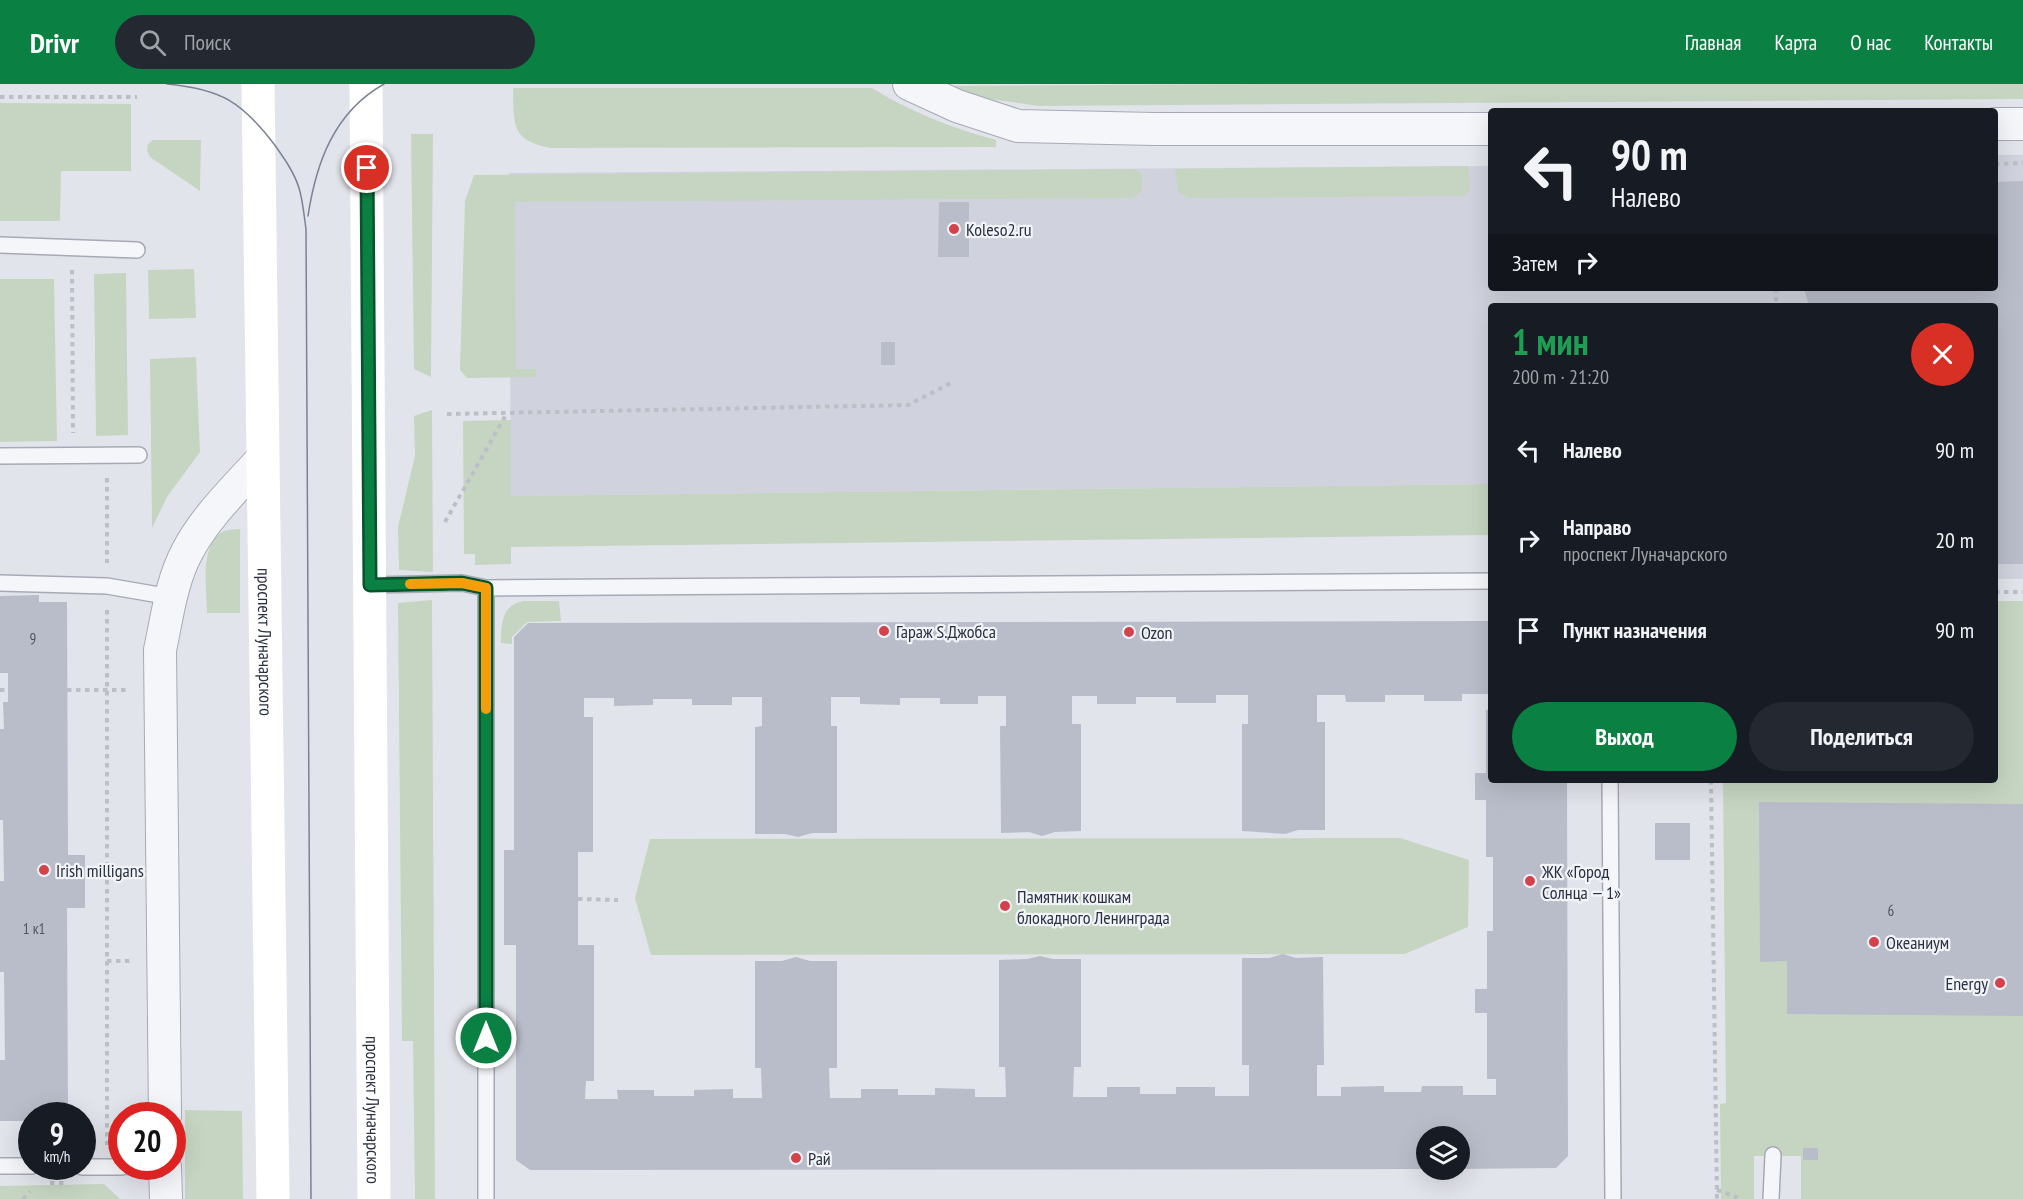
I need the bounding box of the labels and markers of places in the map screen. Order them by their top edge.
pin [341,142,392,193]
place label: Koleso2.ru [966,218,1031,241]
marker: Koleso2.ru [947,222,961,236]
place label: Гараж S.Джобса [896,620,996,643]
place label: Ozon [1141,621,1173,644]
marker: Гараж S.Джобса [877,624,891,638]
marker: Ozon [1122,625,1136,639]
place label: Irish milligans [56,859,144,882]
place label: ЖК «Город Солнца — 1» [1541,860,1621,904]
marker: Irish milligans [37,863,51,877]
marker: ЖК «Город Солнца — 1» [1523,874,1537,888]
place label: Памятник кошкам блокадного Ленинграда [1017,885,1170,929]
marker: Памятник кошкам блокадного Ленинграда [998,899,1012,913]
place label: Океаниум [1886,931,1949,954]
marker: Океаниум [1867,935,1881,949]
place label: Energy [1945,972,1988,995]
marker: Energy [1993,976,2007,990]
place label: Рай [808,1147,831,1170]
marker: Рай [789,1151,803,1165]

